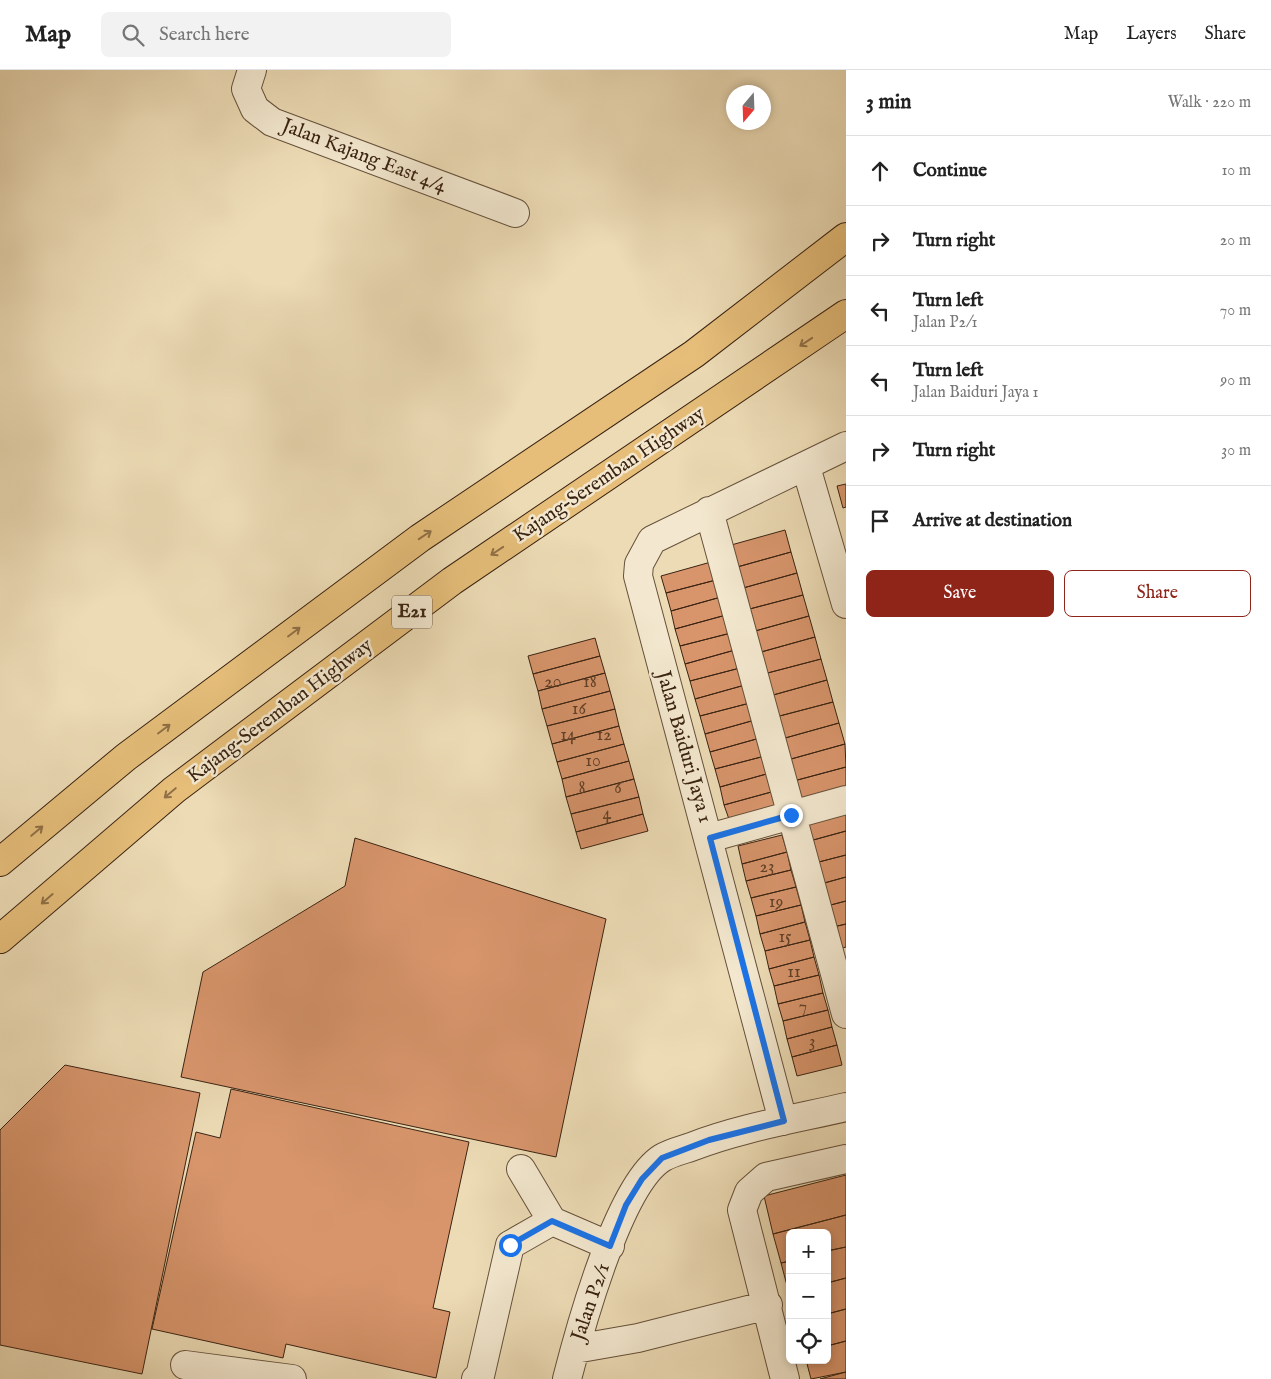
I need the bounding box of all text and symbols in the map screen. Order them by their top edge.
search box [101,12,451,57]
text: Map [25,19,71,50]
icon: search [119,21,147,49]
text: Search here [159,23,250,47]
text: Map [1064,23,1098,46]
text: Layers [1126,23,1177,46]
text: Share [1205,23,1246,46]
north arrow [726,85,771,130]
text: 3 min [866,89,911,116]
text: Walk · 220 m [1168,93,1251,113]
street label: Jalan Kajang East 4/4 [276,112,450,199]
icon: ahead [866,157,894,185]
text: Continue [913,159,987,183]
text: 10 m [1221,161,1251,181]
icon: right [866,227,894,255]
text: Turn right [913,229,995,253]
text: 20 m [1220,231,1251,251]
text: Turn left [913,289,984,313]
icon: left [866,297,894,325]
text: 70 m [1220,301,1251,321]
text: Jalan P2/1 [913,313,978,333]
one-way arrow [799,337,813,347]
text: Turn left [913,359,984,383]
icon: left [866,367,894,395]
text: 90 m [1220,371,1251,391]
text: Jalan Baiduri Jaya 1 [913,383,1039,403]
street label: Kajang–Seremban Highway [509,402,710,548]
icon: right [866,437,894,465]
text: Turn right [913,439,995,463]
text: 30 m [1221,441,1251,461]
icon: arrive [866,507,894,535]
text: Arrive at destination [913,509,1072,533]
one-way arrow [418,530,432,540]
one-way arrow [491,546,505,556]
button: Save [866,570,1054,617]
button: Share [1064,570,1251,617]
road number: E21 [392,596,432,628]
one-way arrow [287,626,300,637]
street label: Kajang–Seremban Highway [182,633,378,789]
street label: Jalan Baiduri Jaya 1 [650,666,718,826]
house number: 20 [544,671,562,694]
house number: 18 [583,671,597,694]
house number: 16 [572,698,587,721]
one-way arrow [157,723,170,734]
house number: 14 [560,724,576,747]
house number: 12 [596,724,612,747]
house number: 10 [585,750,601,773]
house number: 8 [578,777,586,800]
house number: 6 [614,777,622,800]
one-way arrow [164,788,177,799]
house number: 4 [603,803,612,826]
route end [780,804,803,827]
one-way arrow [31,825,44,836]
house number: 23 [759,856,775,879]
house number: 19 [769,891,783,914]
one-way arrow [40,893,53,905]
house number: 15 [778,926,792,949]
house number: 11 [787,961,801,984]
house number: 7 [799,996,807,1019]
house number: 3 [809,1031,815,1054]
map controls [786,1229,831,1364]
button: + [786,1229,831,1274]
route start [499,1234,522,1257]
street label: Jalan P2/1 [565,1260,616,1346]
button: − [786,1274,831,1319]
button: locate [786,1319,831,1364]

